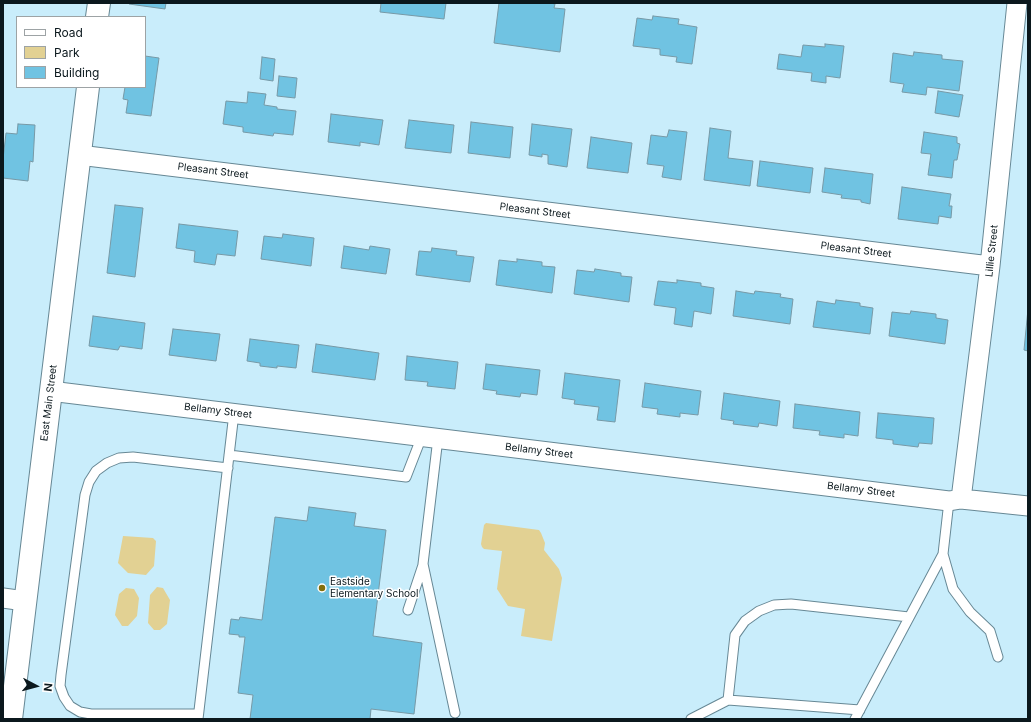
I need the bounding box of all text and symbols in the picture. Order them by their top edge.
legend [16,16,146,88]
text: Road [54,25,83,40]
text: Park [54,45,80,60]
text: Building [54,65,99,80]
street label: Pleasant Street [177,161,249,181]
street label: Pleasant Street [499,201,571,221]
street label: Lillie Street [983,224,1001,278]
street label: Pleasant Street [820,240,892,260]
street label: East Main Street [38,364,60,442]
street label: Bellamy Street [183,401,253,421]
street label: Bellamy Street [504,441,574,461]
street label: Bellamy Street [826,480,896,500]
place label: Eastside Elementary School [330,576,419,600]
marker: Eastside Elementary School [317,583,327,593]
north arrow [16,666,56,706]
text: N [41,682,55,692]

